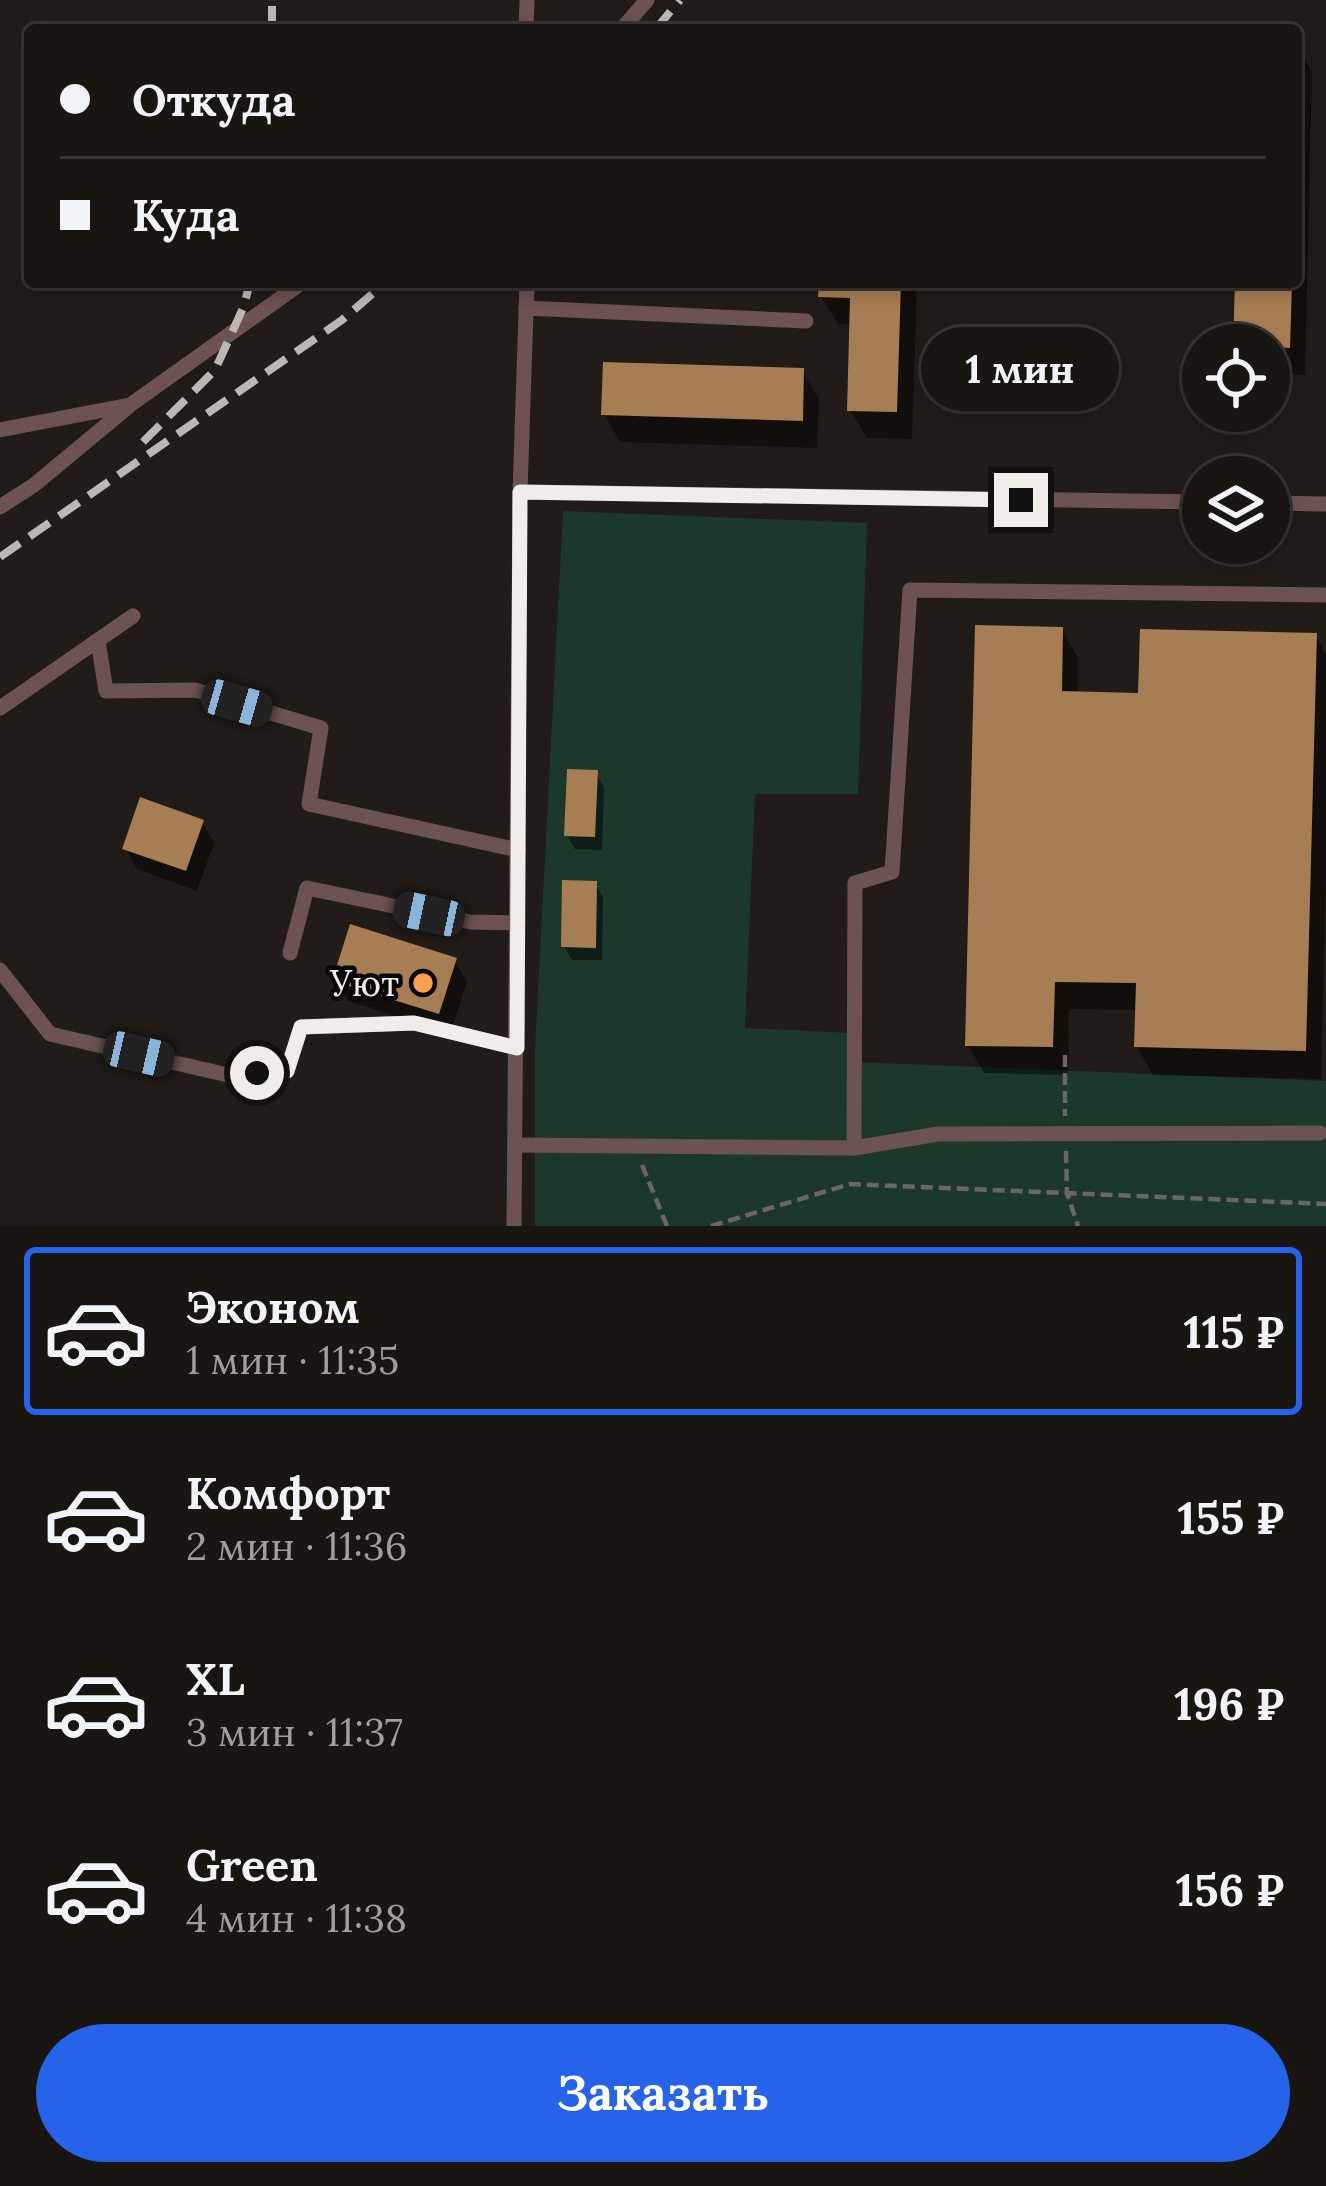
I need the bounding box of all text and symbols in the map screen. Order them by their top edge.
text: Откуда [132,71,295,128]
text: Куда [132,186,239,243]
map controls [1182,324,1290,564]
button: locate [1182,324,1290,432]
callout: 1 мин [922,326,1120,410]
text: 1 мин [966,344,1074,394]
button: layers [1182,456,1290,564]
route end [994,473,1048,527]
car [197,676,277,730]
car [390,889,468,939]
place label: Уют [329,960,399,1006]
marker: Уют [410,970,436,996]
car [100,1028,178,1080]
route start [230,1046,284,1100]
icon: car [42,1277,150,1385]
text: Эконом [186,1278,360,1335]
text: 115 ₽ [1183,1303,1284,1360]
text: 1 мин · 11:35 [186,1335,399,1385]
icon: car [42,1463,150,1571]
text: Комфорт [186,1464,390,1521]
text: 155 ₽ [1177,1489,1284,1546]
text: 2 мин · 11:36 [186,1521,407,1571]
icon: car [42,1649,150,1757]
text: XL [186,1650,245,1707]
text: 196 ₽ [1174,1675,1284,1732]
text: 3 мин · 11:37 [186,1707,403,1757]
icon: car [42,1835,150,1943]
text: Green [186,1836,318,1893]
text: 156 ₽ [1176,1861,1284,1918]
text: 4 мин · 11:38 [186,1893,407,1943]
button: Заказать [36,2024,1290,2162]

